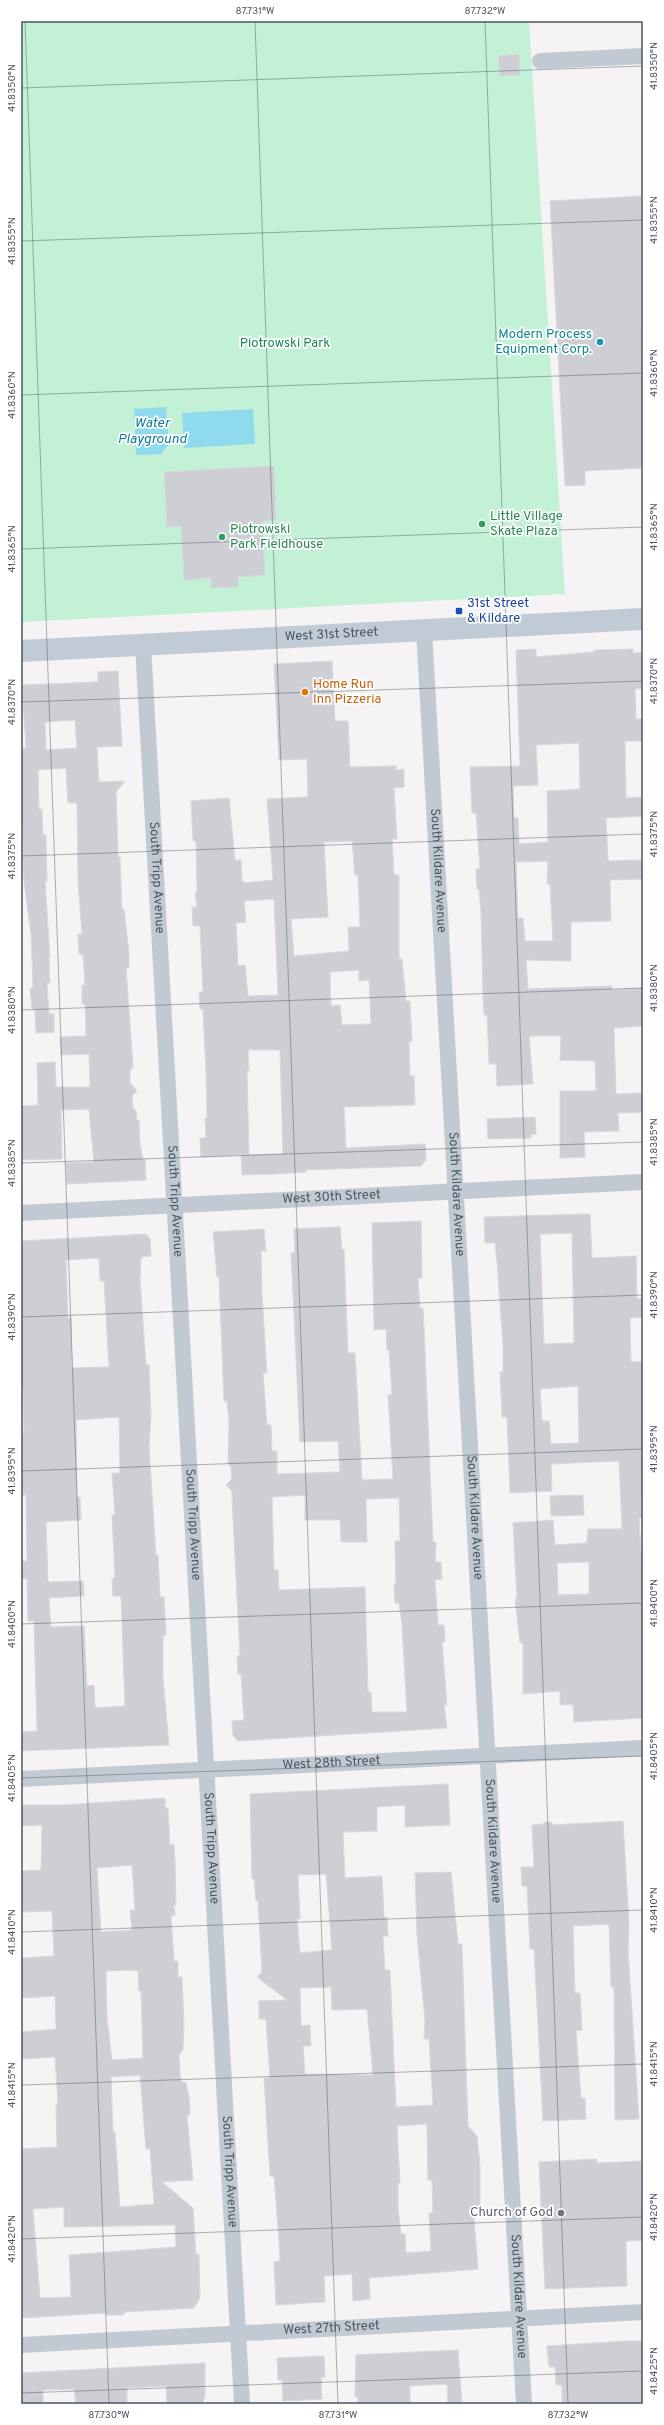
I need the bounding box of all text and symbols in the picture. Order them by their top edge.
text: 87.731°W [236,5,274,18]
text: 87.732°W [465,5,505,18]
text: 41.8350°N [648,42,661,90]
text: 41.8350°N [6,64,19,112]
text: 41.8355°N [648,196,661,244]
text: 41.8355°N [6,217,19,265]
place label: Modern Process Equipment Corp. [495,327,592,358]
park label: Piotrowski Park [240,336,330,352]
marker: Modern Process Equipment Corp. [595,337,605,347]
text: 41.8360°N [648,349,661,397]
text: 41.8360°N [6,371,19,419]
water label: Water Playground [117,415,188,448]
text: 41.8365°N [648,503,661,551]
place label: Little Village Skate Plaza [490,509,563,540]
marker: Little Village Skate Plaza [477,519,487,529]
place label: Piotrowski Park Fieldhouse [230,522,323,553]
text: 41.8365°N [6,525,19,573]
marker: Piotrowski Park Fieldhouse [217,532,227,542]
place label: 31st Street & Kildare [467,596,529,627]
marker: 31st Street & Kildare [454,606,464,616]
street label: West 31st Street [284,625,379,645]
text: 41.8370°N [648,658,661,704]
place label: Home Run Inn Pizzeria [313,677,381,708]
text: 41.8370°N [6,679,19,725]
marker: Home Run Inn Pizzeria [300,687,310,697]
street label: South Kildare Avenue [426,808,449,933]
text: 41.8375°N [648,811,661,857]
street label: South Tripp Avenue [145,821,167,934]
text: 41.8375°N [6,833,19,879]
text: 41.8380°N [648,964,661,1012]
text: 41.8380°N [6,986,19,1034]
text: 41.8385°N [648,1118,661,1166]
street label: South Kildare Avenue [444,1131,467,1257]
text: 41.8385°N [6,1139,19,1187]
street label: South Tripp Avenue [163,1145,185,1258]
street label: West 30th Street [282,1187,381,1208]
text: 41.8390°N [648,1271,661,1319]
text: 41.8390°N [6,1293,19,1341]
text: 41.8395°N [648,1425,661,1473]
text: 41.8395°N [6,1447,19,1495]
street label: South Kildare Avenue [463,1455,486,1580]
street label: South Tripp Avenue [181,1468,204,1581]
text: 41.8400°N [648,1579,661,1627]
text: 41.8400°N [6,1600,19,1648]
text: 41.8405°N [648,1732,661,1780]
street label: West 28th Street [282,1753,381,1774]
text: 41.8405°N [6,1754,19,1802]
street label: South Kildare Avenue [481,1778,504,1904]
street label: South Tripp Avenue [200,1792,222,1905]
text: 41.8410°N [648,1887,661,1933]
text: 41.8410°N [6,1909,19,1955]
text: 41.8415°N [648,2041,661,2087]
text: 41.8415°N [6,2062,19,2108]
street label: South Tripp Avenue [218,2115,240,2228]
text: 41.8420°N [648,2193,661,2241]
place label: Church of God [470,2205,553,2221]
marker: Church of God [556,2208,566,2218]
text: 41.8420°N [6,2215,19,2263]
street label: South Kildare Avenue [506,2234,529,2359]
street label: West 27th Street [283,2318,380,2339]
text: 41.8425°N [648,2347,661,2395]
text: 87.730°W [88,2409,130,2422]
text: 87.731°W [319,2409,357,2422]
text: 87.732°W [548,2409,588,2422]

